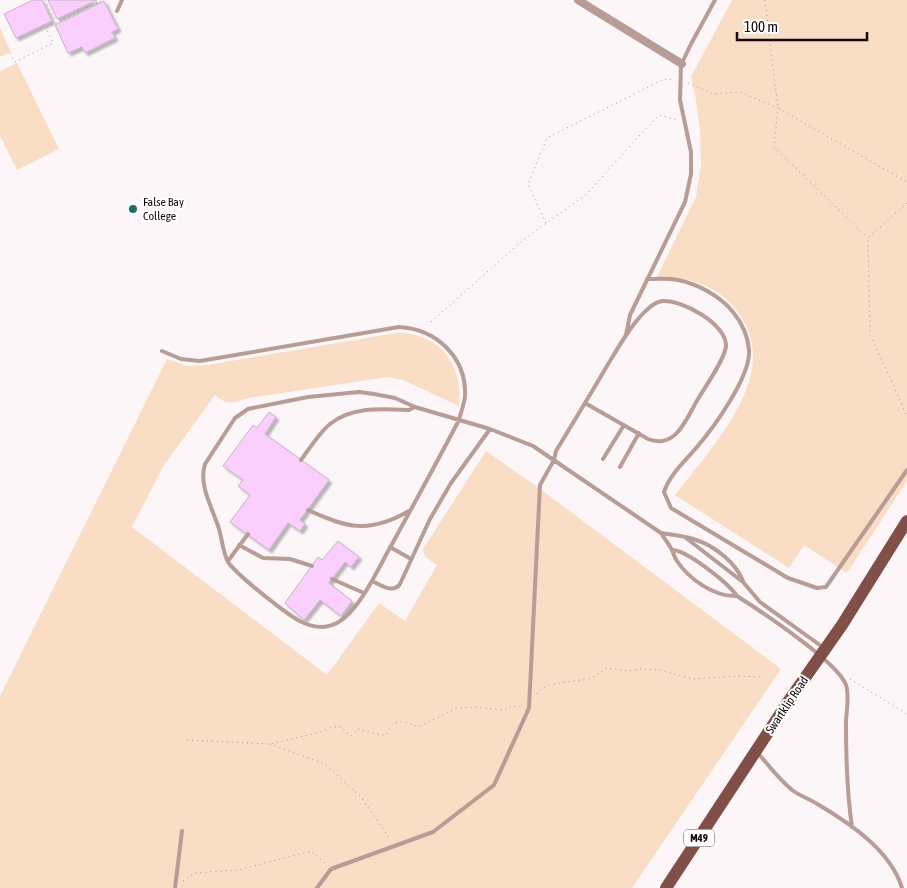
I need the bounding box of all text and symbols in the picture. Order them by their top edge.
scale bar [737,10,867,42]
text: 100 m [744,18,778,35]
place label: False Bay College [143,195,184,223]
marker: False Bay College [127,203,139,215]
street label: Swartklip Road [763,674,811,736]
road number: M49 [684,830,714,846]

